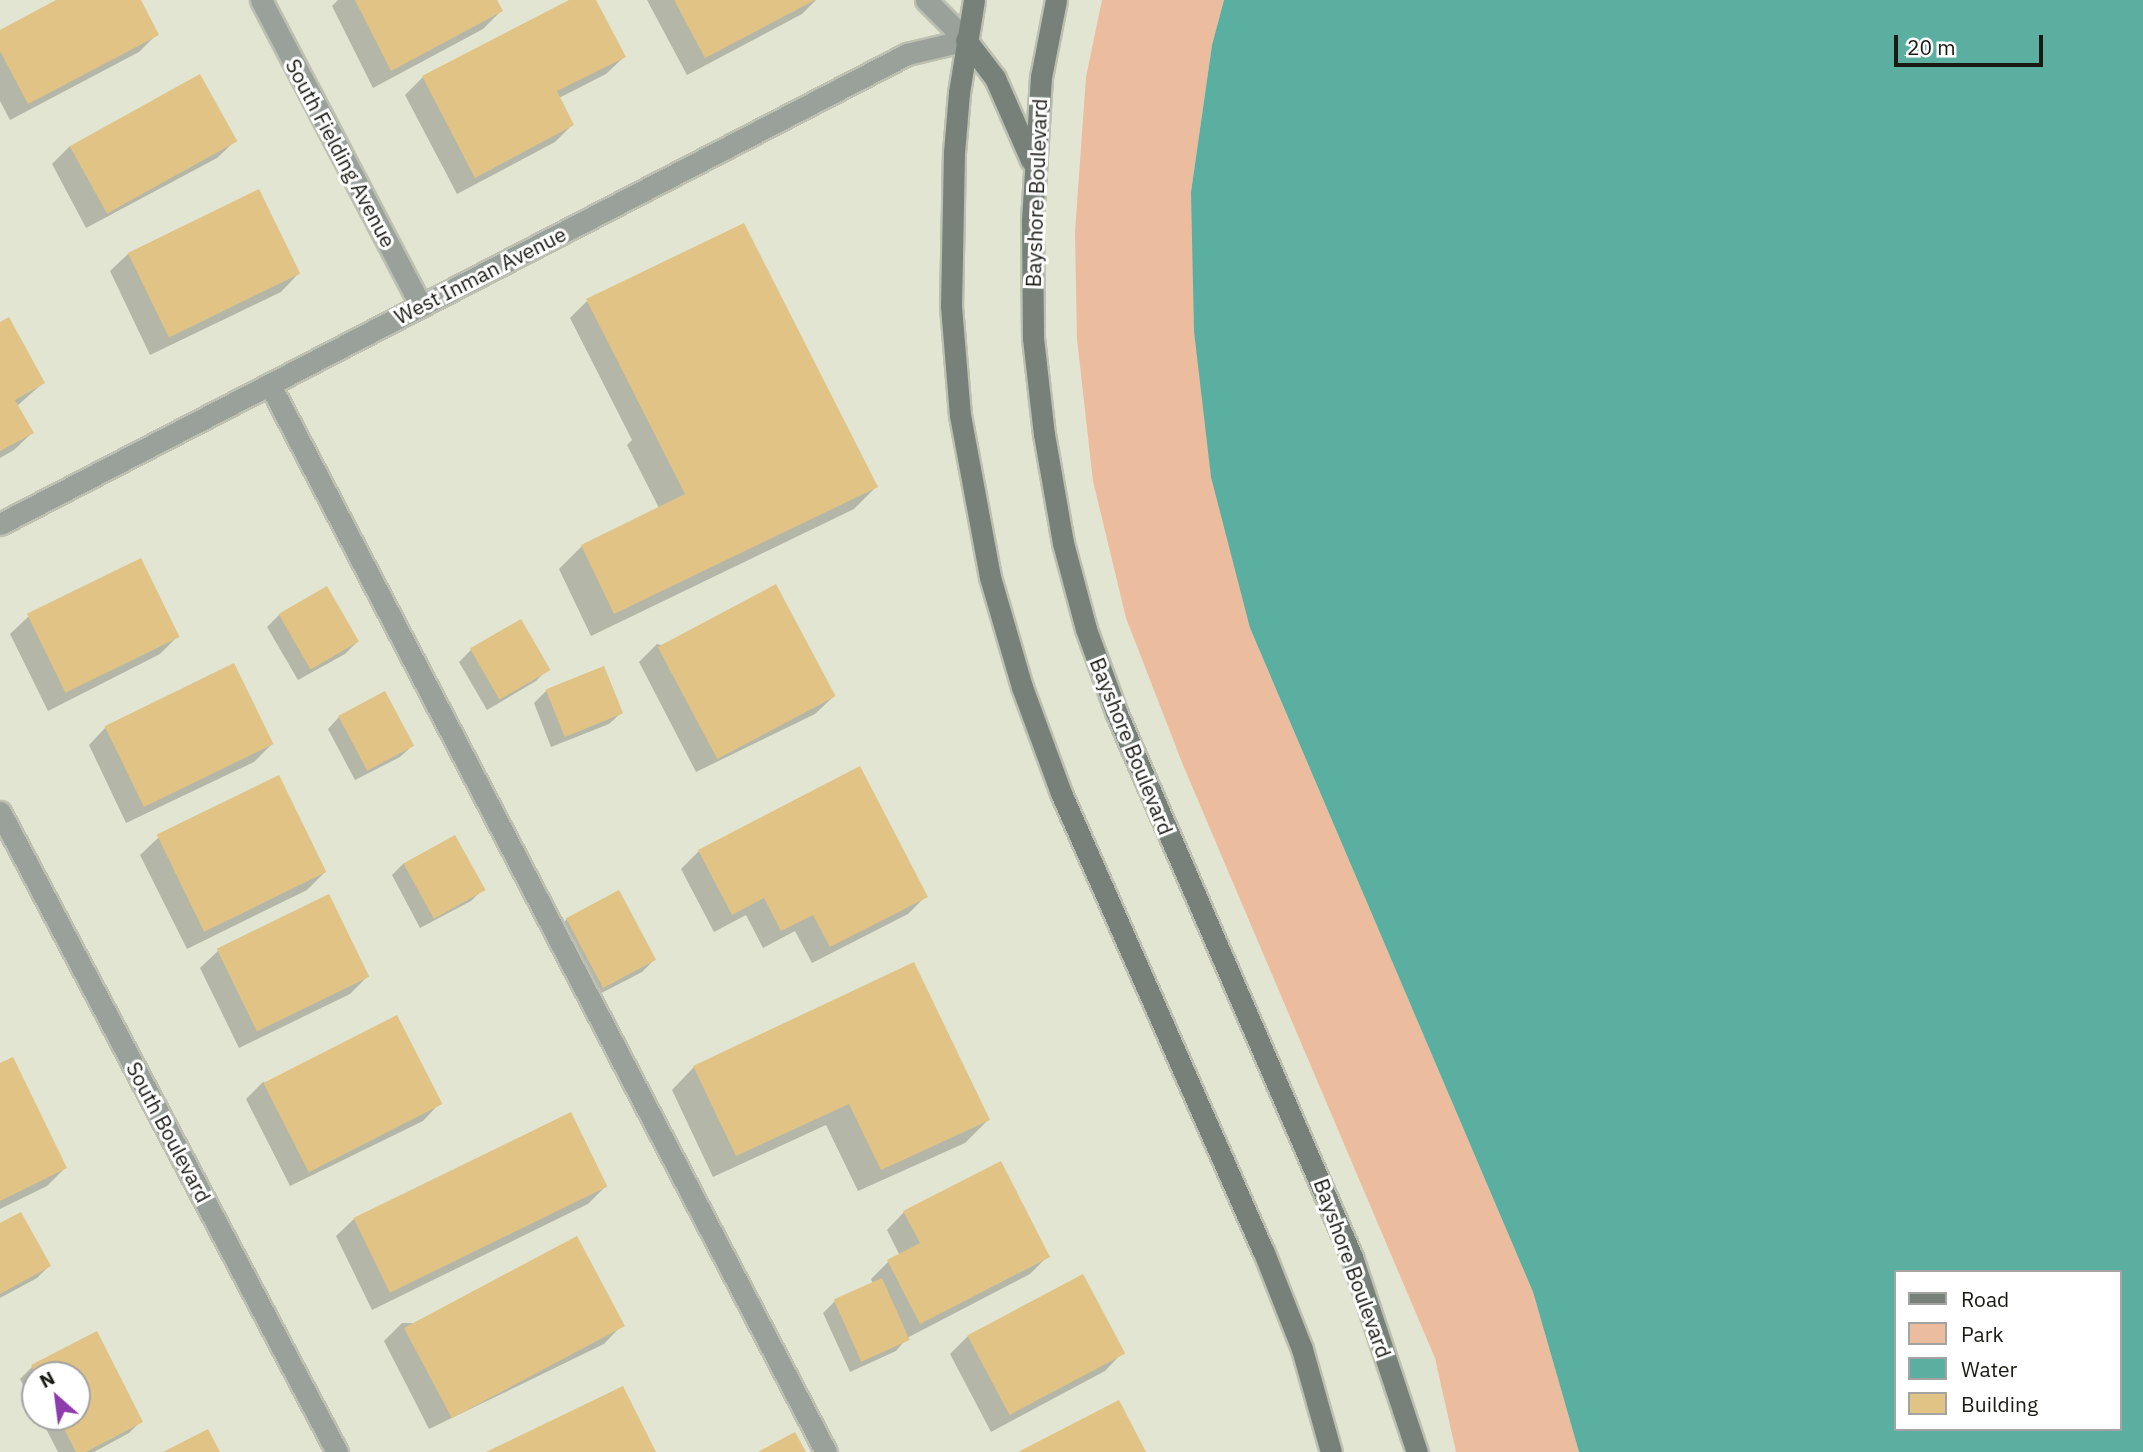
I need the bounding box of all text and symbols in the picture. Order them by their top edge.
scale bar [1898,21,2047,65]
text: 20 m [1907,33,1956,61]
street label: South Fielding Avenue [281,54,401,252]
street label: Bayshore Boulevard [1020,98,1052,288]
street label: West Inman Avenue [390,221,570,329]
street label: Bayshore Boulevard [1085,654,1179,838]
street label: South Boulevard [121,1057,217,1207]
street label: Bayshore Boulevard [1309,1175,1397,1361]
legend [1895,1270,2122,1431]
text: Road [1961,1285,2009,1313]
text: Park [1961,1320,2004,1348]
text: Water [1961,1355,2017,1383]
north arrow [21,1361,91,1431]
text: N [35,1365,59,1393]
text: Building [1961,1390,2038,1418]

